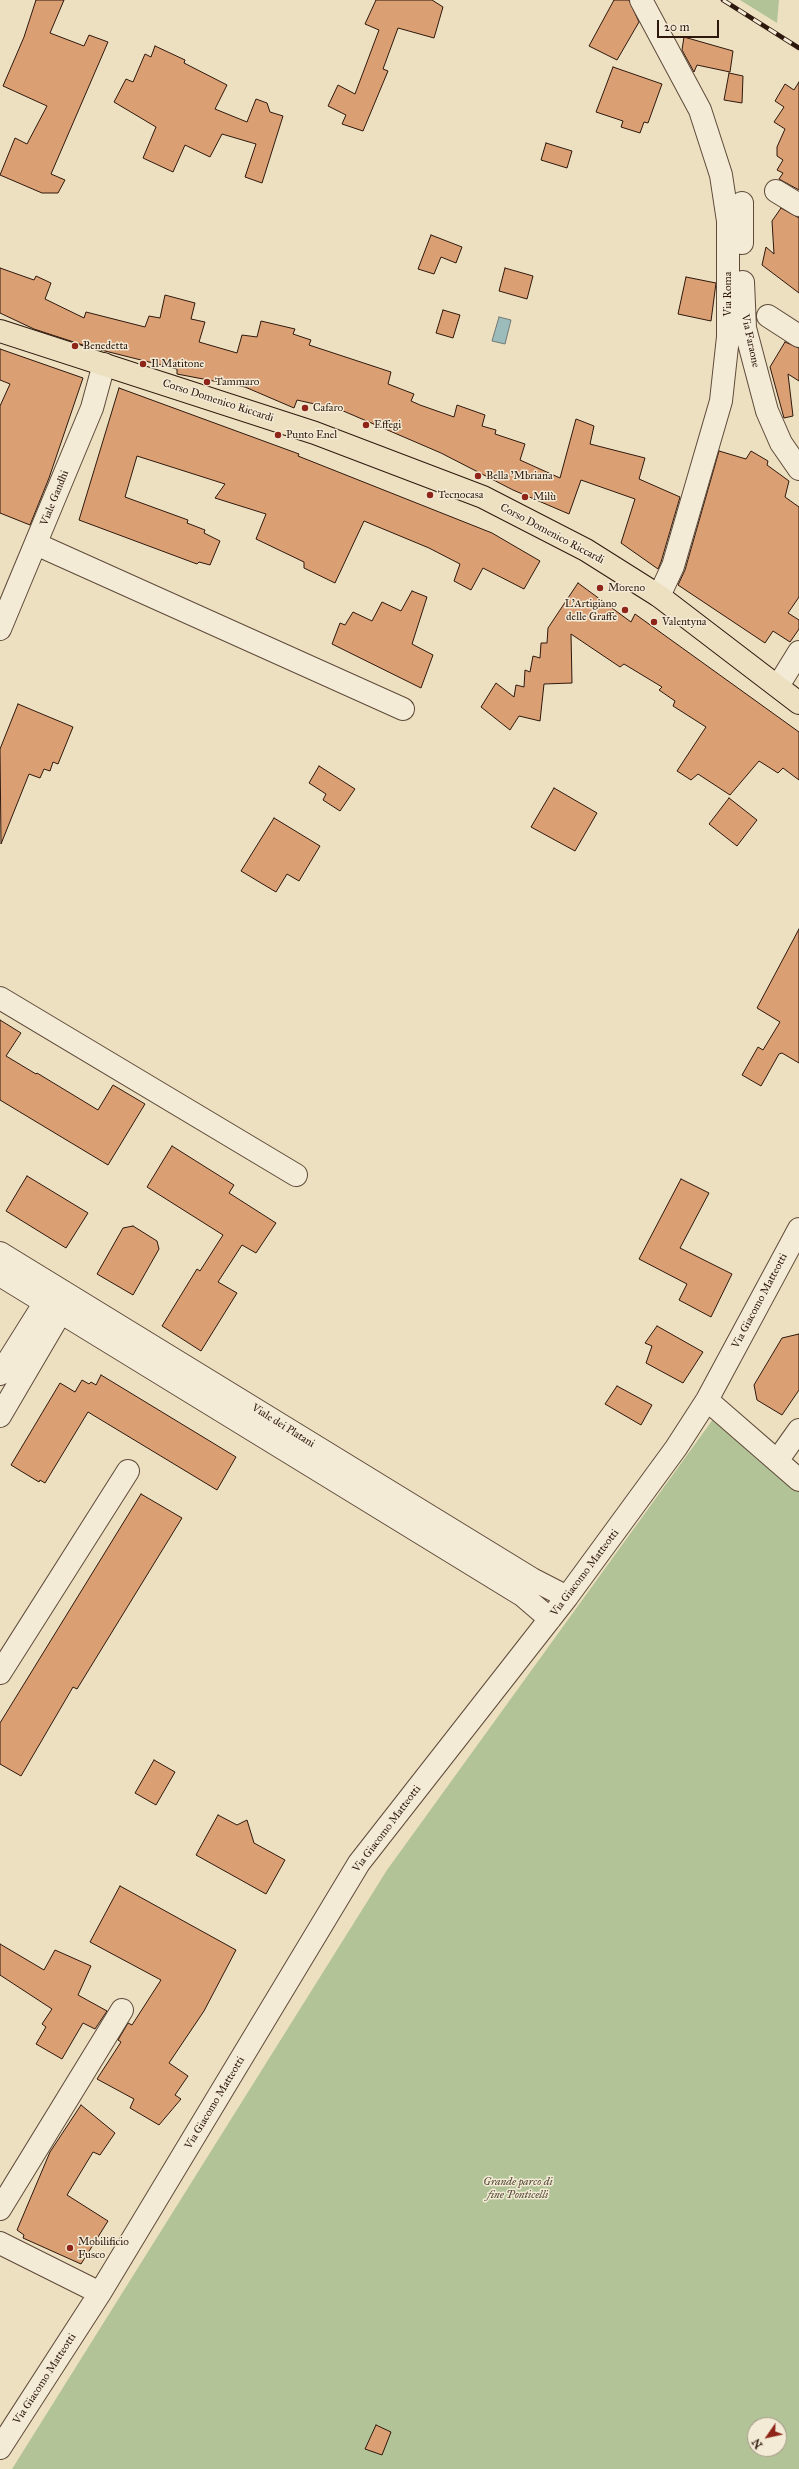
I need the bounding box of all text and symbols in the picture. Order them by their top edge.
scale bar [659,12,721,38]
text: 20 m [664,20,690,34]
street label: Via Roma [721,272,735,316]
street label: Via Faraone [738,313,762,369]
place label: Benedetta [83,339,128,353]
marker: Benedetta [70,341,80,351]
place label: Il Matitone [151,357,204,371]
marker: Il Matitone [138,359,148,369]
place label: Tammaro [215,375,259,389]
street label: Corso Domenico Riccardi [161,377,275,425]
marker: Tammaro [202,377,212,387]
place label: Cafaro [313,401,343,415]
marker: Cafaro [300,403,310,413]
place label: Effegi [374,418,401,432]
marker: Effegi [361,420,371,430]
place label: Punto Enel [286,428,337,442]
marker: Punto Enel [273,430,283,440]
street label: Viale Gandhi [38,468,72,528]
place label: Bella 'Mbriana [486,469,553,483]
marker: Bella 'Mbriana [473,471,483,481]
place label: Tecnocasa [438,488,483,502]
marker: Tecnocasa [425,490,435,500]
place label: Milù [533,490,556,504]
marker: Milù [520,492,530,502]
street label: Corso Domenico Riccardi [498,501,606,567]
place label: Moreno [608,581,645,595]
marker: Moreno [595,583,605,593]
place label: L'Artigiano delle Graffe [565,597,617,623]
marker: L'Artigiano delle Graffe [620,605,630,615]
place label: Valentyna [662,615,707,629]
marker: Valentyna [649,617,659,627]
street label: Via Giacomo Matteotti [729,1251,791,1351]
street label: Viale dei Platani [249,1401,317,1451]
street label: Via Giacomo Matteotti [548,1527,622,1619]
street label: Via Giacomo Matteotti [350,1783,424,1875]
street label: Via Giacomo Matteotti [182,2054,248,2152]
park label: Grande parco di fine Ponticelli [483,2175,553,2201]
place label: Mobilificio Fusco [78,2235,129,2261]
marker: Mobilificio Fusco [65,2243,75,2253]
street label: Via Giacomo Matteotti [11,2331,79,2427]
north arrow [747,2417,787,2457]
text: N [749,2436,765,2451]

